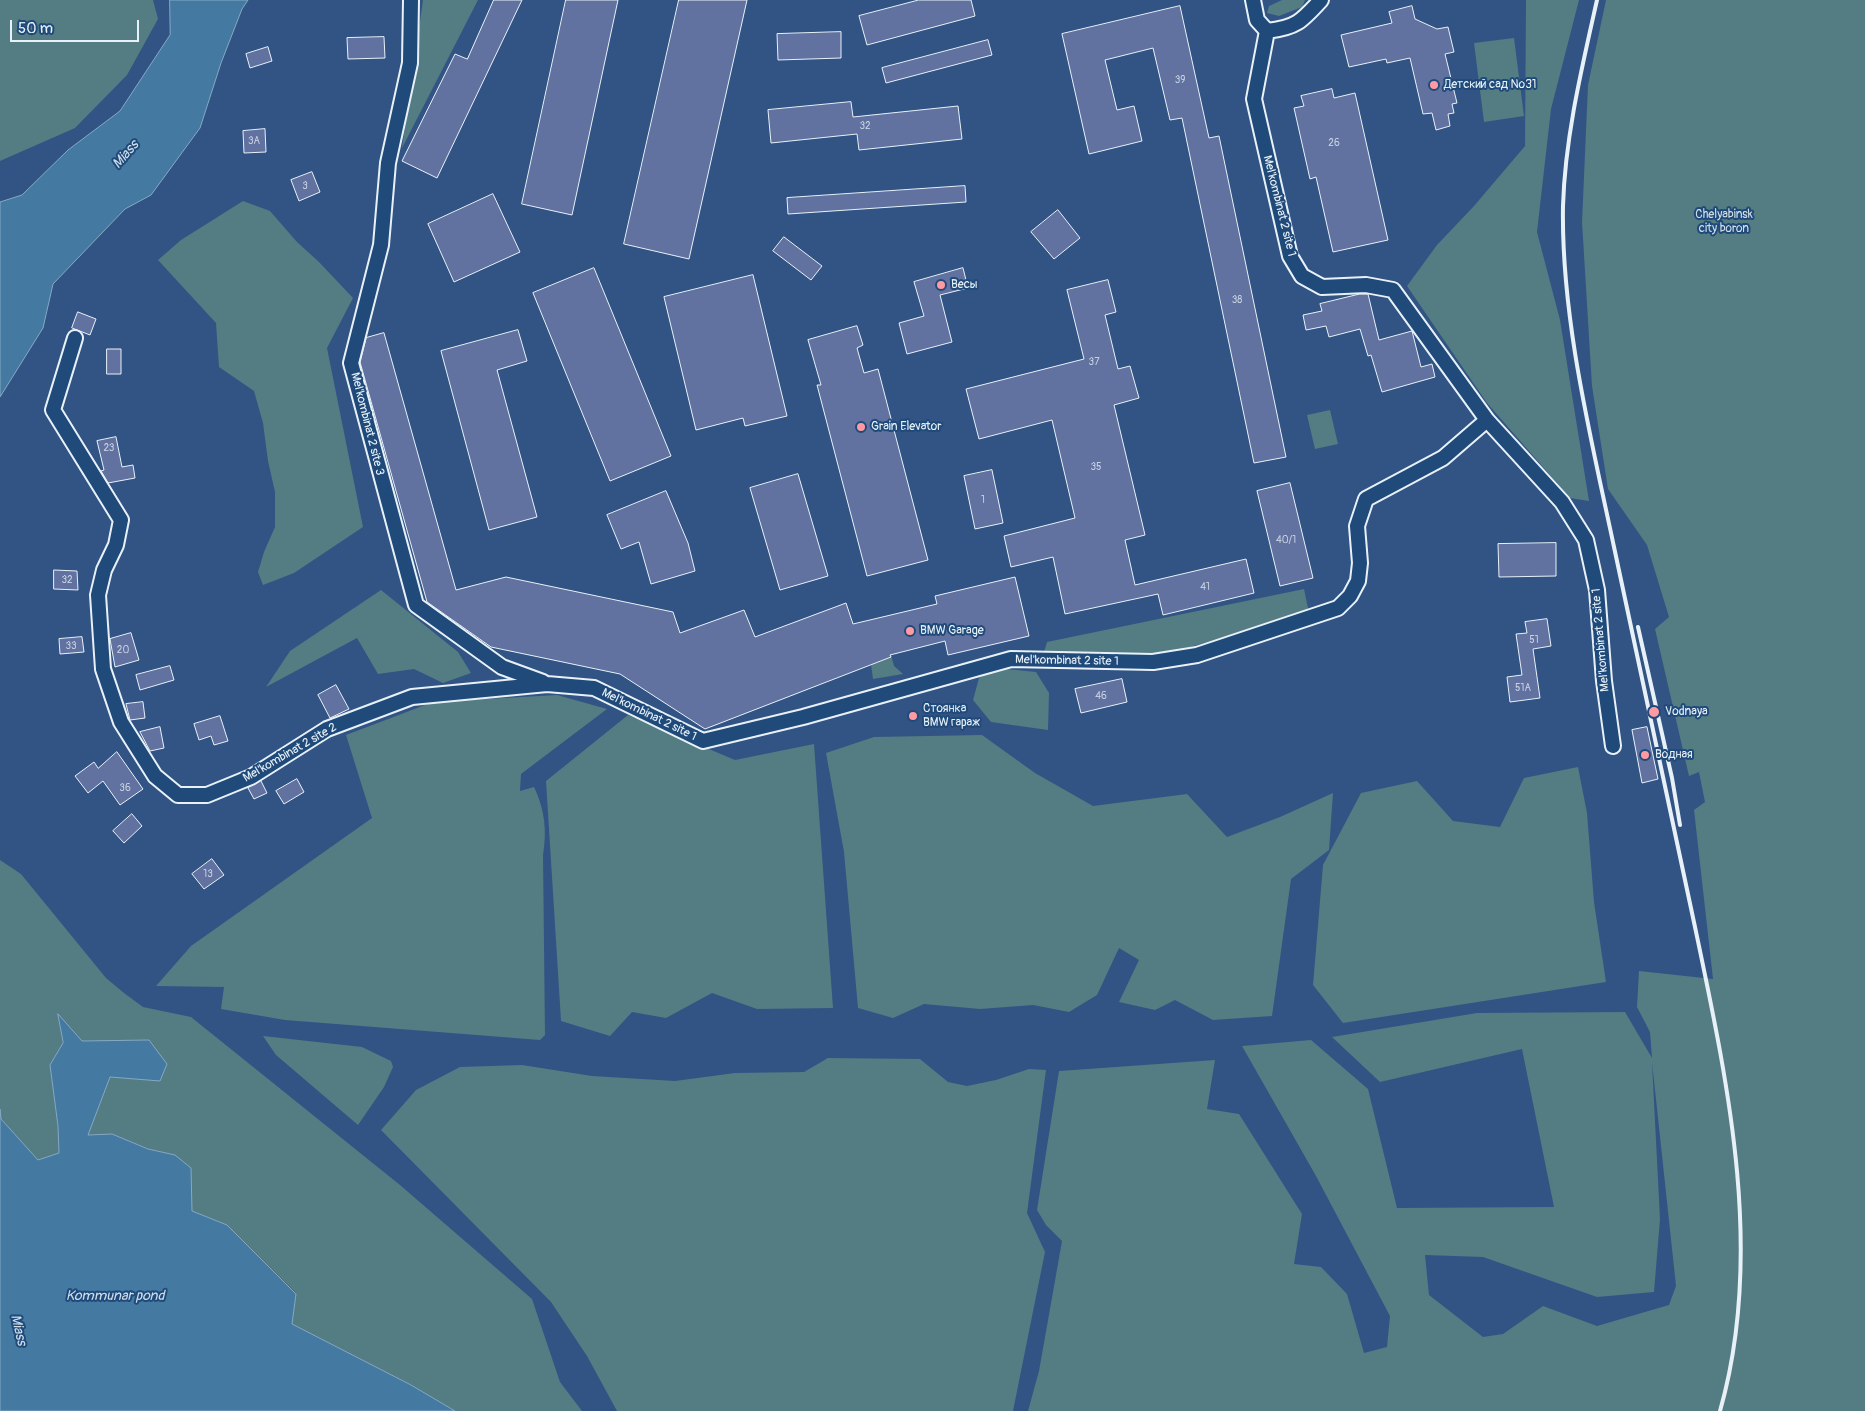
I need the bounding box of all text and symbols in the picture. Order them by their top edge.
scale bar [12,10,141,42]
text: 50 m [18,19,53,38]
house number: 39 [1175,74,1185,86]
place label: Детский сад №31 [1444,78,1537,92]
marker: Детский сад №31 [1428,79,1440,91]
house number: 32 [859,120,871,132]
house number: 3А [248,135,260,147]
house number: 26 [1328,137,1340,149]
water label: Miass [109,138,143,172]
street label: Mel'kombinat 2 site 1 [1259,154,1299,258]
house number: 3 [302,180,308,192]
park label: Chelyabinsk city boron [1695,208,1753,236]
place label: Весы [951,278,978,292]
marker: Весы [935,279,947,291]
house number: 38 [1232,294,1242,306]
house number: 37 [1089,356,1099,368]
street label: Mel'kombinat 2 site 3 [347,371,387,477]
place label: Grain Elevator [871,420,941,434]
marker: Grain Elevator [855,421,867,433]
house number: 23 [104,442,114,454]
house number: 35 [1091,461,1101,473]
house number: 1 [981,494,985,506]
house number: 40/1 [1276,534,1296,546]
house number: 32 [61,574,73,586]
house number: 41 [1200,581,1210,593]
street label: Mel'kombinat 2 site 1 [1589,588,1613,692]
place label: BMW Garage [920,624,984,638]
marker: BMW Garage [904,625,916,637]
house number: 51 [1529,634,1539,646]
house number: 33 [65,640,77,652]
house number: 20 [117,644,129,656]
street label: Mel'kombinat 2 site 1 [1015,653,1119,669]
house number: 51А [1515,682,1531,694]
street label: Mel'kombinat 2 site 1 [599,686,699,744]
house number: 46 [1095,690,1107,702]
place label: Стоянка BMW гараж [923,702,980,730]
marker: Vodnaya [1647,705,1661,719]
place label: Vodnaya [1665,705,1708,719]
marker: Стоянка BMW гараж [907,710,919,722]
street label: Mel'kombinat 2 site 2 [241,720,339,786]
place label: Водная [1655,748,1693,762]
marker: Водная [1639,749,1651,761]
house number: 36 [119,782,131,794]
house number: 13 [203,868,213,880]
water label: Kommunar pond [66,1288,164,1304]
water label: Miass [6,1313,30,1347]

